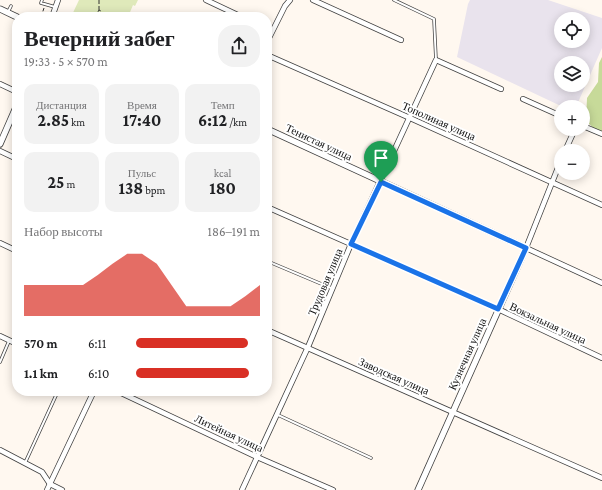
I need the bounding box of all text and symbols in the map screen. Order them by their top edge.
map controls [554,12,590,180]
button: locate [554,12,590,48]
button: share [218,25,260,67]
text: Вечерний забег [24,26,175,51]
text: 19:33 · 5 × 570 m [24,54,108,69]
button: layers [554,56,590,92]
text: Дистанция [36,99,87,111]
text: Время [127,99,157,111]
text: Темп [211,99,235,111]
street label: Тополиная улица [400,99,478,143]
button: + [554,100,590,136]
text: 2.85 [37,111,69,130]
text: 17:40 [123,111,161,130]
text: 6:12 [198,111,227,130]
text: km [69,116,85,128]
text: /km [227,116,247,128]
street label: Тенистая улица [284,121,354,163]
pin [364,141,398,182]
button: − [554,144,590,180]
icon: arrive [370,147,392,169]
text: Пульс [128,167,156,179]
text: kcal [214,167,232,179]
text: 25 [47,173,64,192]
text: m [64,178,75,190]
text: 138 [119,179,143,198]
text: 180 [209,179,236,198]
text: bpm [143,184,165,196]
text: Набор высоты [24,224,103,239]
text: 186–191 m [208,224,260,239]
street label: Трудовая улица [305,247,345,317]
street label: Вокзальная улица [508,300,588,346]
street label: Кузнечная улица [446,316,488,392]
text: 570 m [24,336,58,351]
text: 6:11 [88,336,106,351]
street label: Заводская улица [357,355,431,397]
text: 1.1 km [24,366,58,381]
text: 6:10 [88,366,109,381]
street label: Литейная улица [193,412,265,454]

